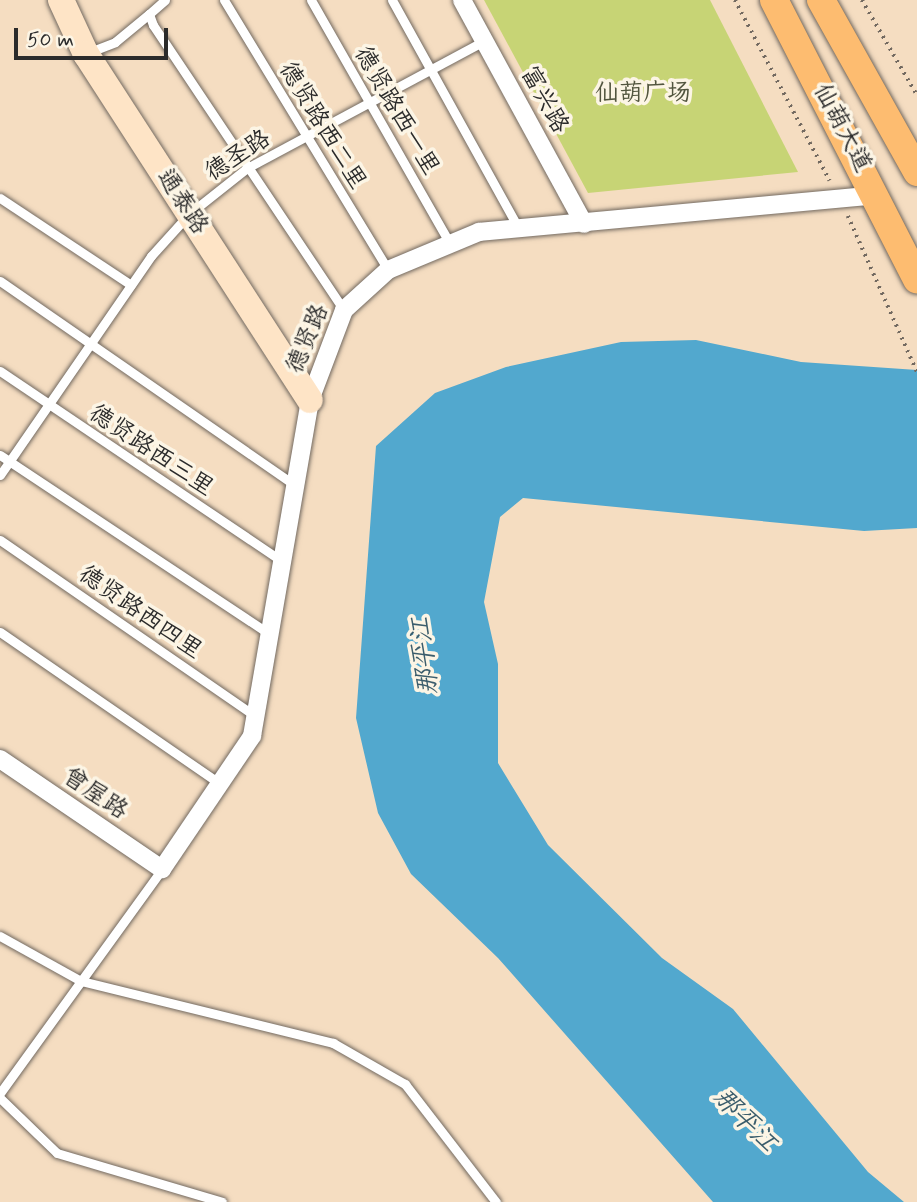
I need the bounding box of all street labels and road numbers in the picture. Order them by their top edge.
street label: 德贤路西一里 [348,41,444,181]
street label: 德贤路西二里 [273,57,371,195]
street label: 富兴路 [514,62,574,138]
street label: 仙葫大道 [807,79,877,177]
street label: 德圣路 [200,124,276,188]
street label: 通泰路 [150,164,214,240]
street label: 德贤路 [281,300,335,378]
street label: 德贤路西三里 [83,399,219,503]
street label: 德贤路西四里 [73,560,207,666]
street label: 曾屋路 [57,762,133,826]

